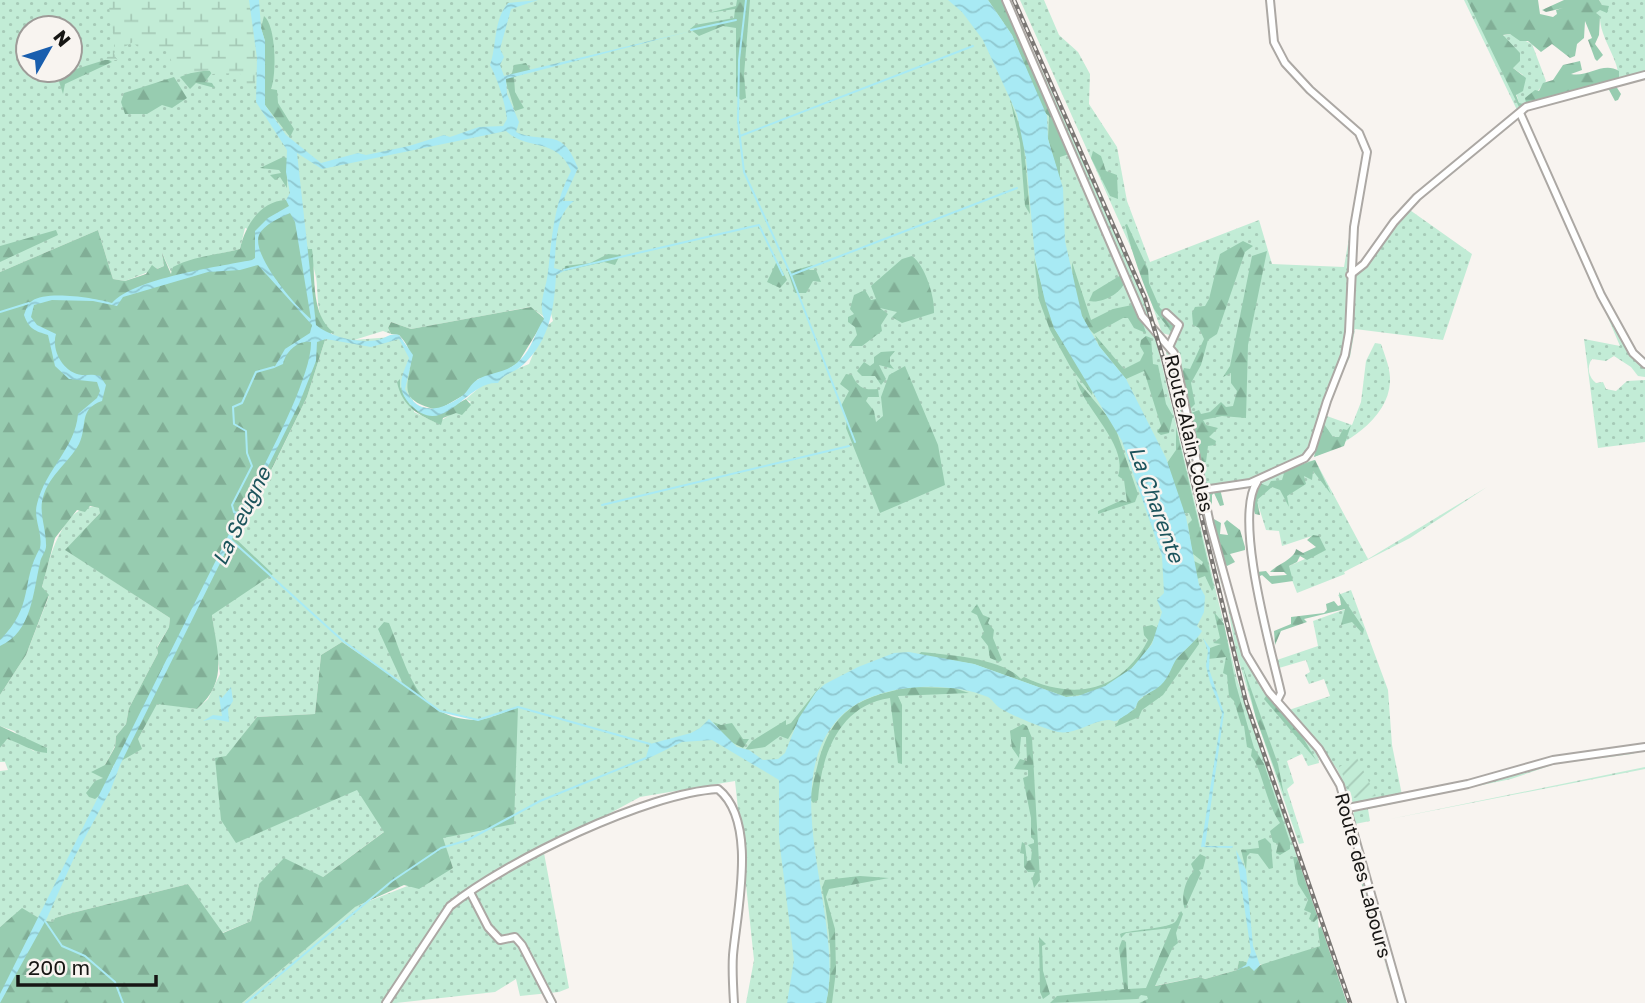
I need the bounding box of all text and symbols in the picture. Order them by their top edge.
north arrow [14,14,84,84]
text: N [49,25,76,51]
street label: Route Alain Colas [1161,352,1219,514]
water label: La Charente [1124,442,1191,567]
water label: La Seugne [206,461,277,569]
street label: Route des Labours [1331,790,1397,960]
scale bar [18,944,156,988]
text: 200 m [28,954,90,980]

